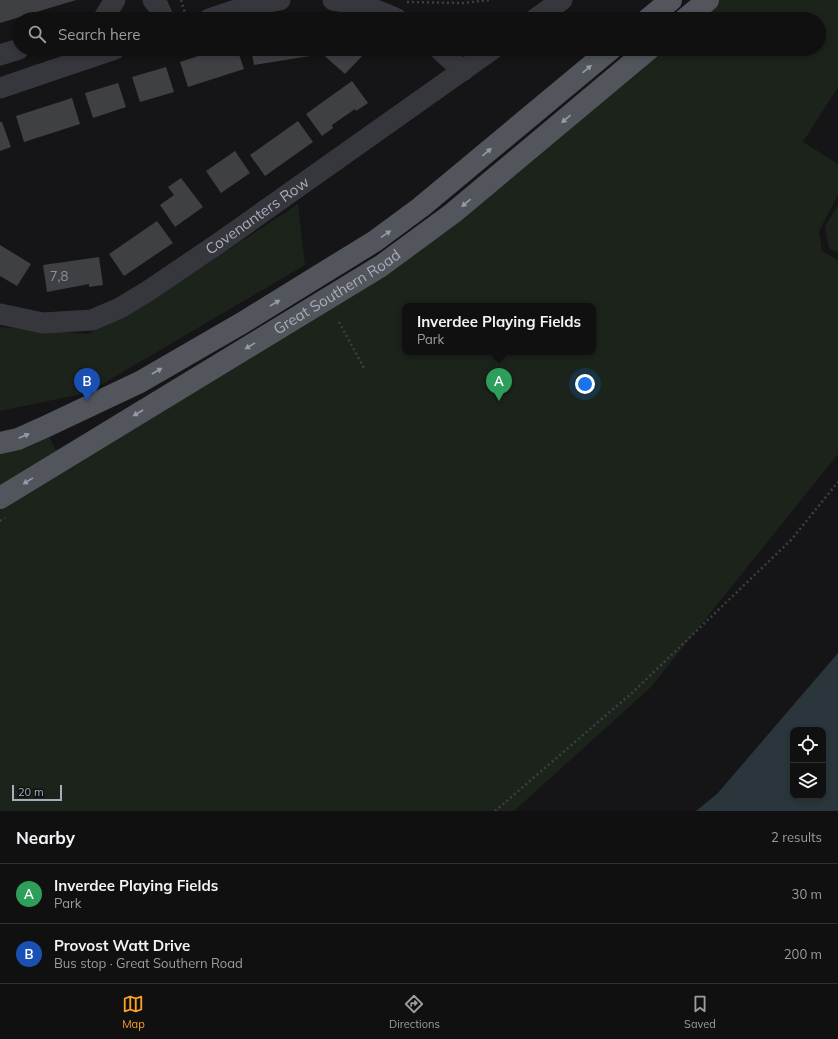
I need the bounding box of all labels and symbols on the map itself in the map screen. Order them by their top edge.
one-way arrow [582,65,592,74]
one-way arrow [560,115,571,124]
one-way arrow [481,148,492,157]
street label: Covenanters Row [202,172,313,258]
one-way arrow [461,198,471,207]
one-way arrow [380,230,391,238]
street label: Great Southern Road [270,245,404,338]
house number: 7,8 [50,268,68,284]
one-way arrow [269,299,281,306]
one-way arrow [244,343,256,350]
pin: B [74,368,100,401]
one-way arrow [152,368,163,375]
pin: A [486,368,512,401]
your location [575,374,595,394]
one-way arrow [133,409,144,416]
one-way arrow [19,433,30,439]
one-way arrow [22,478,34,485]
scale bar [12,783,62,802]

